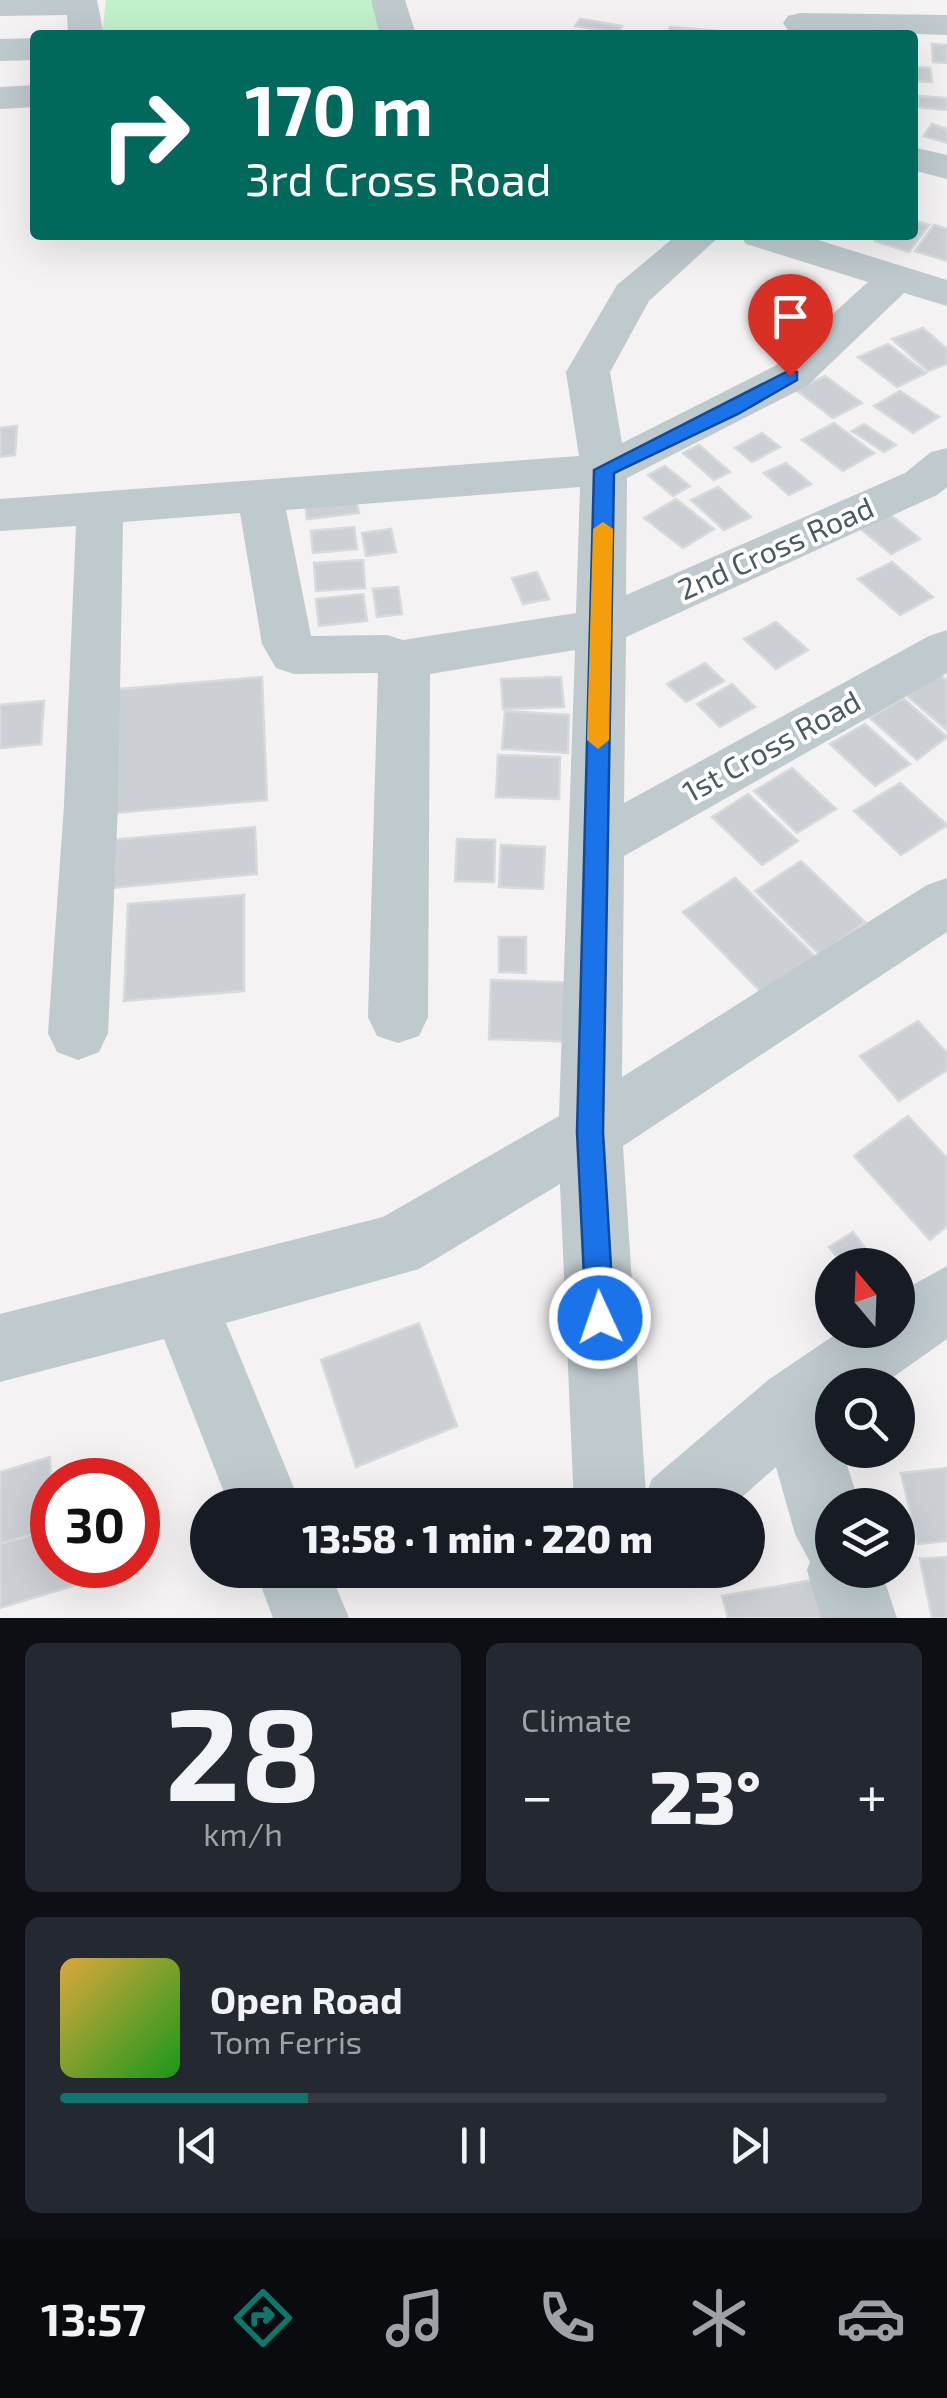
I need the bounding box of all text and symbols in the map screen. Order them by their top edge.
text: 170 m [245,66,433,150]
icon: right [80,70,210,200]
text: 3rd Cross Road [245,151,552,205]
pin [748,274,833,377]
icon: arrive [763,289,818,344]
street label: 2nd Cross Road [672,488,879,606]
street label: 1st Cross Road [676,682,866,809]
north arrow [815,1248,915,1348]
map controls [815,1248,915,1588]
position arrow [548,1266,652,1370]
button: search [815,1368,915,1468]
speed limit sign: 30 [30,1458,160,1588]
button: layers [815,1488,915,1588]
text: 13:58 · 1 min · 220 m [302,1515,653,1561]
text: 28 [165,1671,321,1827]
text: Climate [521,1700,632,1738]
text: 23° [649,1749,761,1839]
text: − [521,1761,553,1827]
text: + [857,1761,887,1827]
text: km/h [203,1814,283,1852]
text: Open Road [210,1976,403,2022]
text: Tom Ferris [210,2022,362,2060]
icon: previous [170,2118,225,2173]
icon: pause [446,2118,501,2173]
icon: next [722,2118,777,2173]
icon: directions [228,2283,298,2353]
icon: music [380,2283,450,2353]
icon: phone [532,2283,602,2353]
icon: climate [684,2283,754,2353]
icon: car [836,2283,906,2353]
text: 13:57 [41,2291,146,2345]

